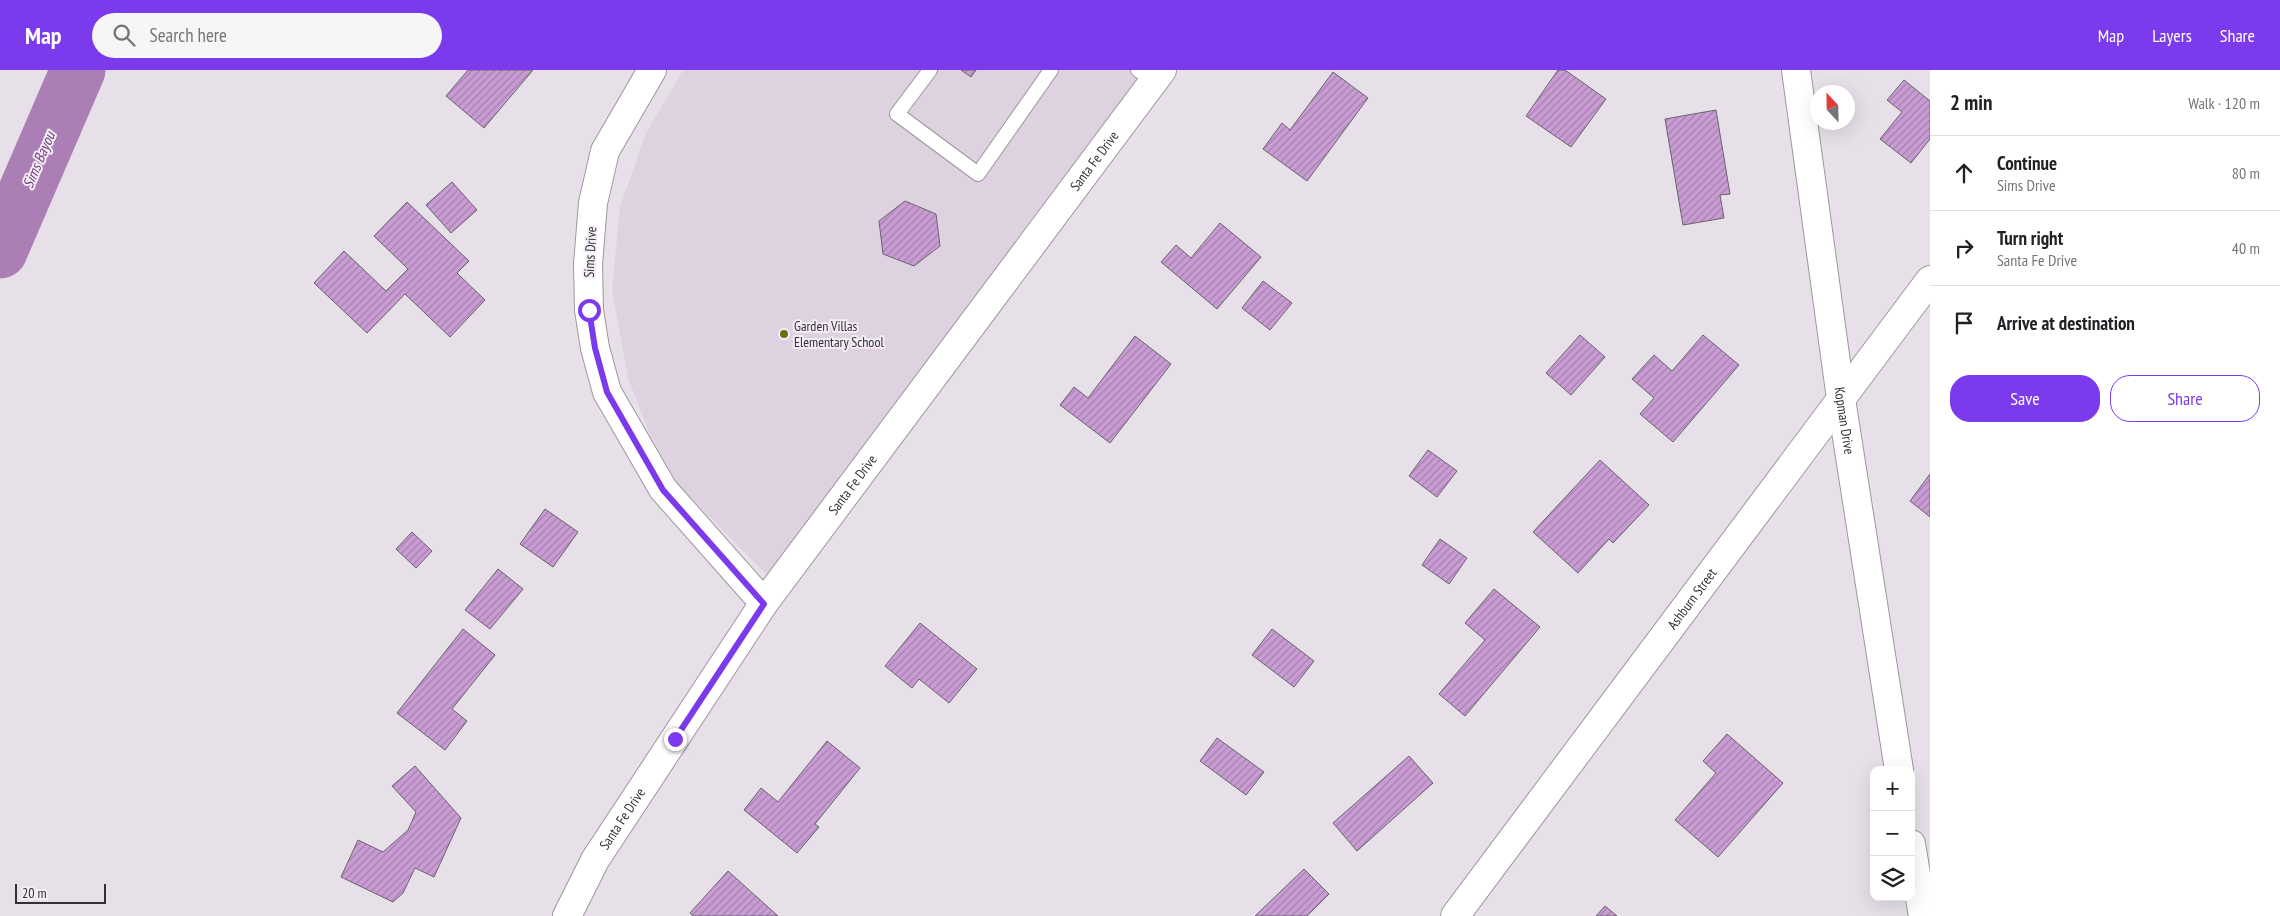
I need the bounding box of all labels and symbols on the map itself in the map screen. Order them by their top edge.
north arrow [1810,85,1855,130]
water label: Sims Bayou [18,127,59,191]
street label: Santa Fe Drive [1066,127,1123,194]
street label: Sims Drive [580,226,600,278]
route start [578,299,601,322]
place label: Garden Villas Elementary School [794,317,884,351]
marker: Garden Villas Elementary School [778,328,790,340]
street label: Kopman Drive [1830,386,1859,456]
street label: Santa Fe Drive [824,451,881,518]
street label: Ashburn Street [1663,565,1721,633]
route end [664,728,687,751]
street label: Santa Fe Drive [595,784,649,853]
scale bar [15,881,106,904]

